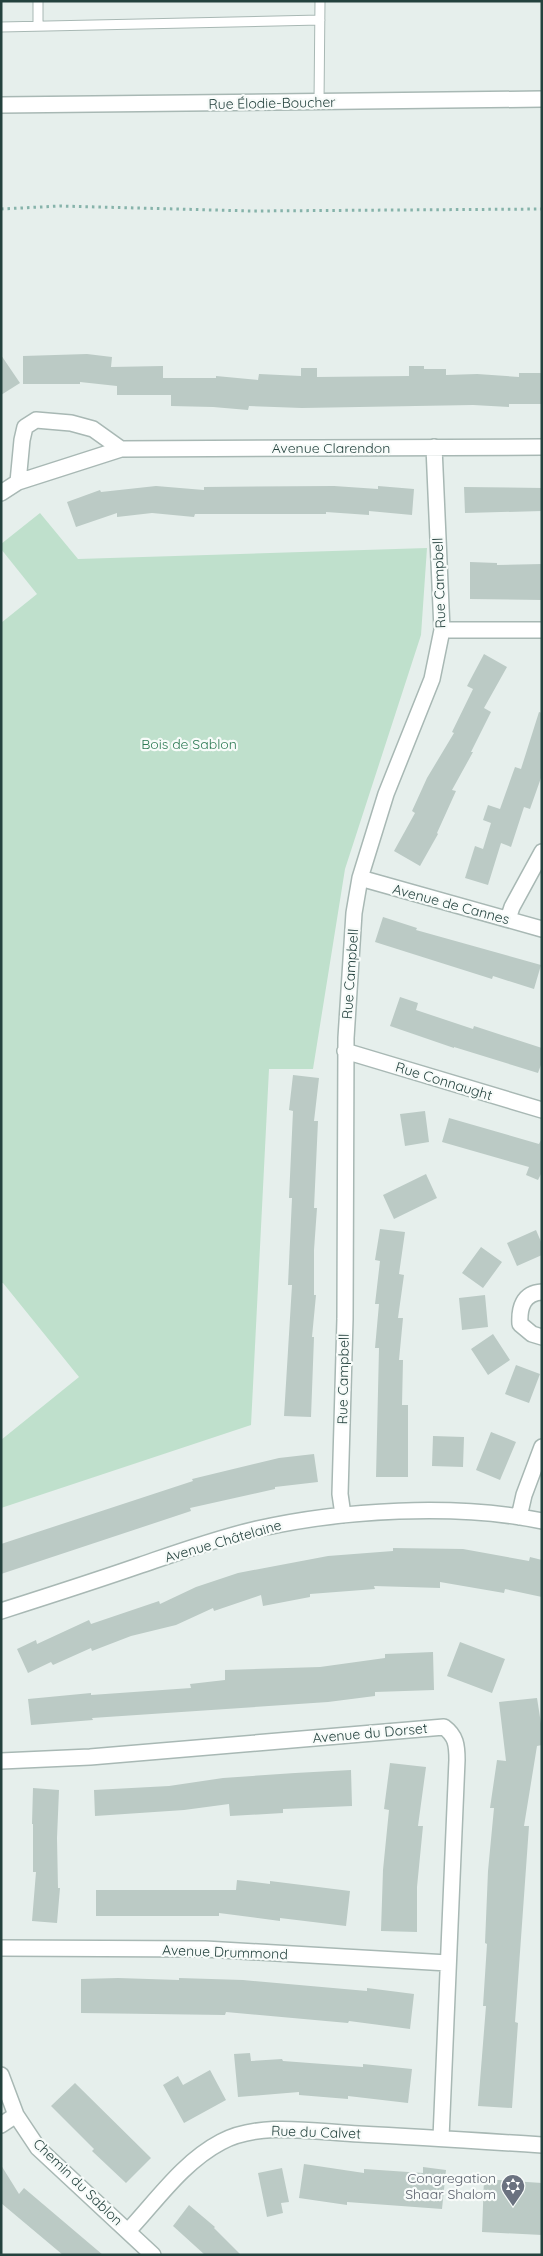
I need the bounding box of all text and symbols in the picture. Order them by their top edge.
street label: Rue Élodie-Boucher [208,93,336,113]
street label: Avenue Clarendon [272,439,390,457]
street label: Rue Campbell [428,537,450,629]
park label: Bois de Sablon [141,735,237,753]
street label: Avenue de Cannes [391,880,511,928]
street label: Rue Campbell [338,928,362,1020]
street label: Rue Connaught [393,1058,495,1104]
street label: Rue Campbell [333,1334,353,1424]
street label: Avenue Châtelaine [163,1516,284,1566]
street label: Avenue du Dorset [312,1719,429,1747]
street label: Avenue Drummond [162,1941,288,1963]
street label: Rue du Calvet [271,2121,362,2143]
street label: Chemin du Sablon [29,2135,127,2229]
place label: Congregation Shaar Shalom [405,2169,496,2203]
synagogue icon: Congregation Shaar Shalom [500,2173,526,2207]

